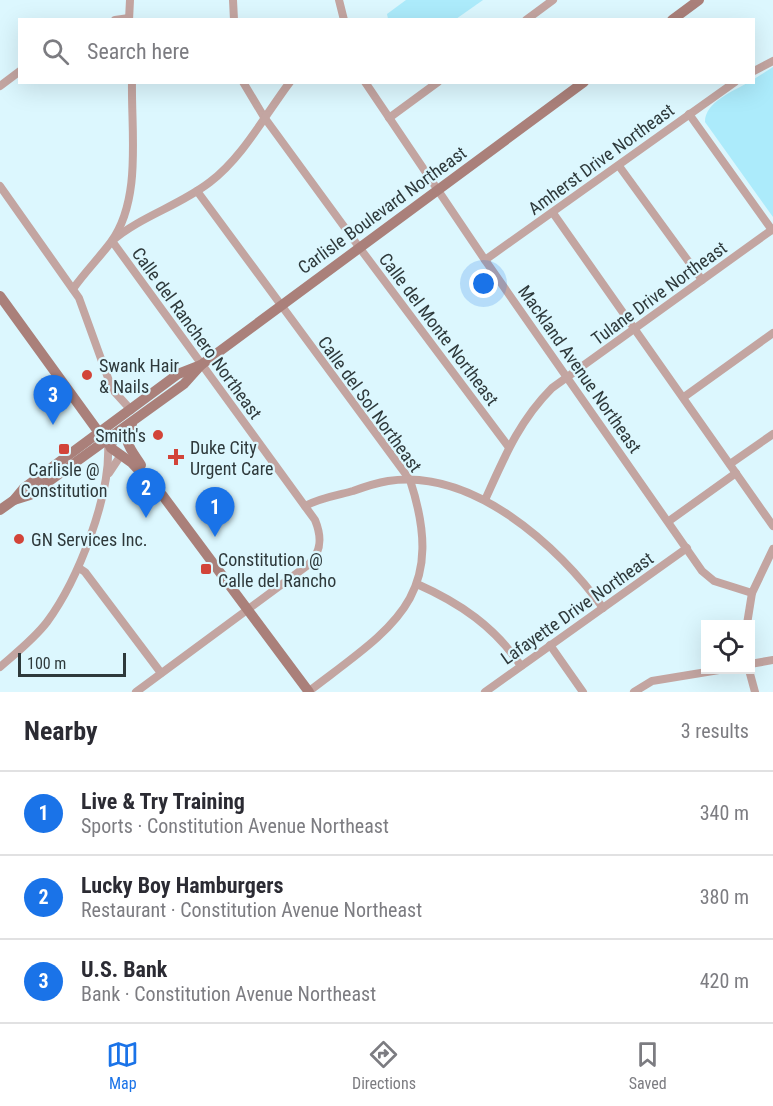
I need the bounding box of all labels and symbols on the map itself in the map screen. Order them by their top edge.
street label: Amherst Drive Northeast [524,99,678,219]
street label: Carlisle Boulevard Northeast [294,142,470,278]
street label: Tulane Drive Northeast [587,237,731,349]
street label: Calle del Ranchero Northeast [128,243,266,423]
street label: Calle del Monte Northeast [375,249,503,409]
your location [469,269,498,298]
street label: Mackland Avenue Northeast [514,281,646,457]
street label: Calle del Sol Northeast [314,332,426,476]
place label: Swank Hair & Nails [99,355,180,397]
marker: Swank Hair & Nails [80,368,94,382]
pin: 3 [34,376,72,425]
place label: Smith's [95,425,146,446]
marker: Smith's [151,428,165,442]
place label: Duke City Urgent Care [190,437,274,479]
marker: Carlisle @ Constitution [57,442,71,456]
marker: Duke City Urgent Care [167,448,185,466]
place label: Carlisle @ Constitution [21,459,107,501]
pin: 2 [126,468,166,518]
pin: 1 [196,488,234,537]
place label: GN Services Inc. [31,529,148,550]
marker: GN Services Inc. [12,532,26,546]
street label: Lafayette Drive Northeast [497,547,657,669]
place label: Constitution @ Calle del Rancho [218,549,336,591]
marker: Constitution @ Calle del Rancho [199,562,213,576]
scale bar [18,650,126,678]

